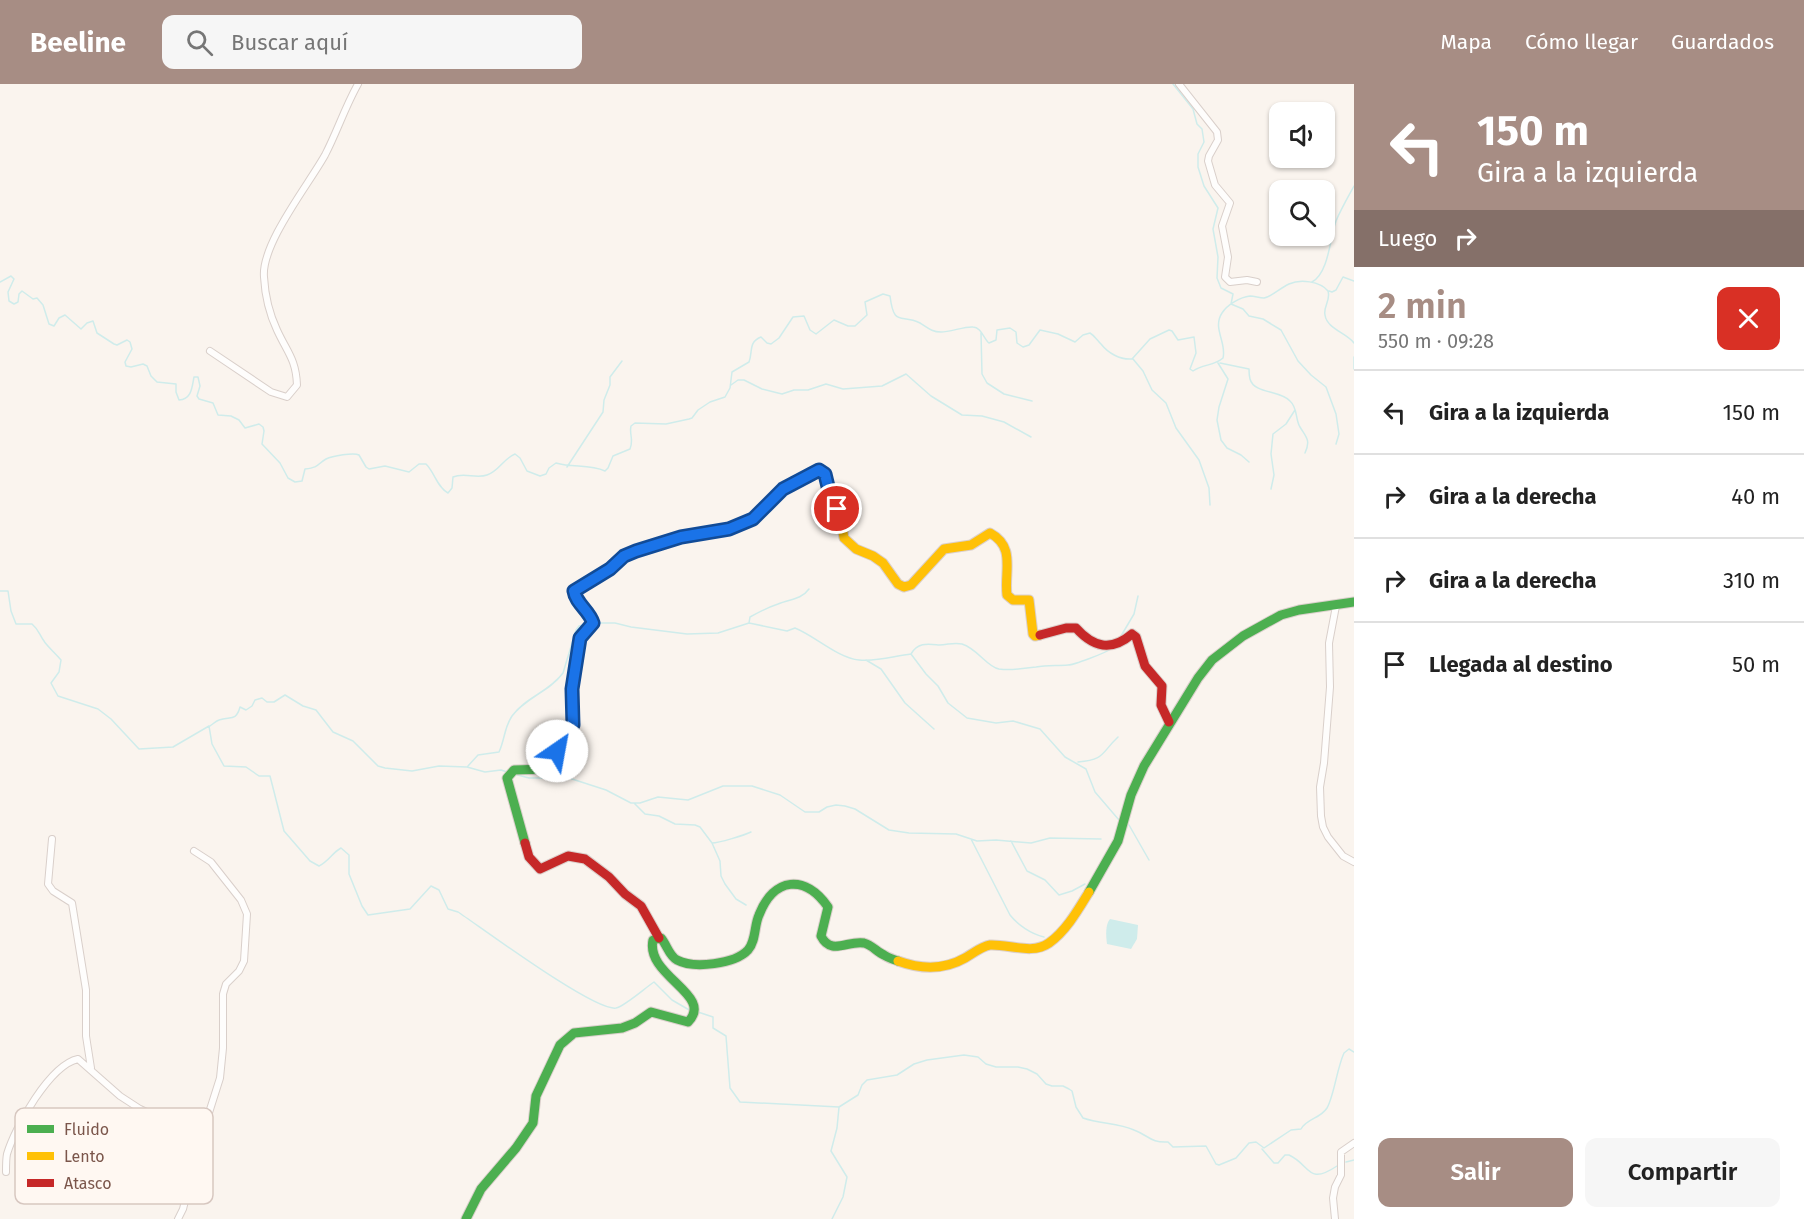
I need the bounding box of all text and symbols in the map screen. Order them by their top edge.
search box [162,15,582,69]
text: Beeline [30,26,126,59]
icon: search [183,26,216,59]
text: Buscar aquí [231,29,348,56]
text: Mapa [1440,29,1492,55]
text: Cómo llegar [1525,29,1638,55]
text: Guardados [1671,29,1774,55]
map controls [1269,102,1335,246]
button: sound [1269,102,1335,168]
text: 150 m [1477,106,1589,156]
icon: left [1378,108,1456,186]
text: Gira a la izquierda [1477,157,1698,189]
button: search [1269,180,1335,246]
icon: right [1449,222,1482,255]
text: Luego [1378,225,1437,252]
text: 2 min [1378,284,1467,328]
button: close [1717,287,1780,350]
text: 550 m · 09:28 [1378,329,1494,353]
icon: left [1378,396,1411,429]
text: Gira a la izquierda [1429,399,1609,426]
text: 150 m [1722,399,1780,426]
icon: right [1378,480,1411,513]
pin [811,483,862,534]
text: Gira a la derecha [1429,483,1597,510]
text: 40 m [1731,483,1780,510]
icon: arrive [820,492,853,525]
icon: right [1378,564,1411,597]
text: Gira a la derecha [1429,567,1597,594]
text: 310 m [1723,567,1780,594]
icon: arrive [1378,648,1411,681]
text: Llegada al destino [1429,651,1613,678]
text: 50 m [1732,651,1780,678]
position arrow [525,719,589,783]
legend [15,1108,213,1204]
text: Fluido [64,1120,109,1139]
button: Salir [1378,1138,1573,1207]
button: Compartir [1585,1138,1780,1207]
text: Lento [64,1147,105,1166]
text: Atasco [64,1174,112,1193]

